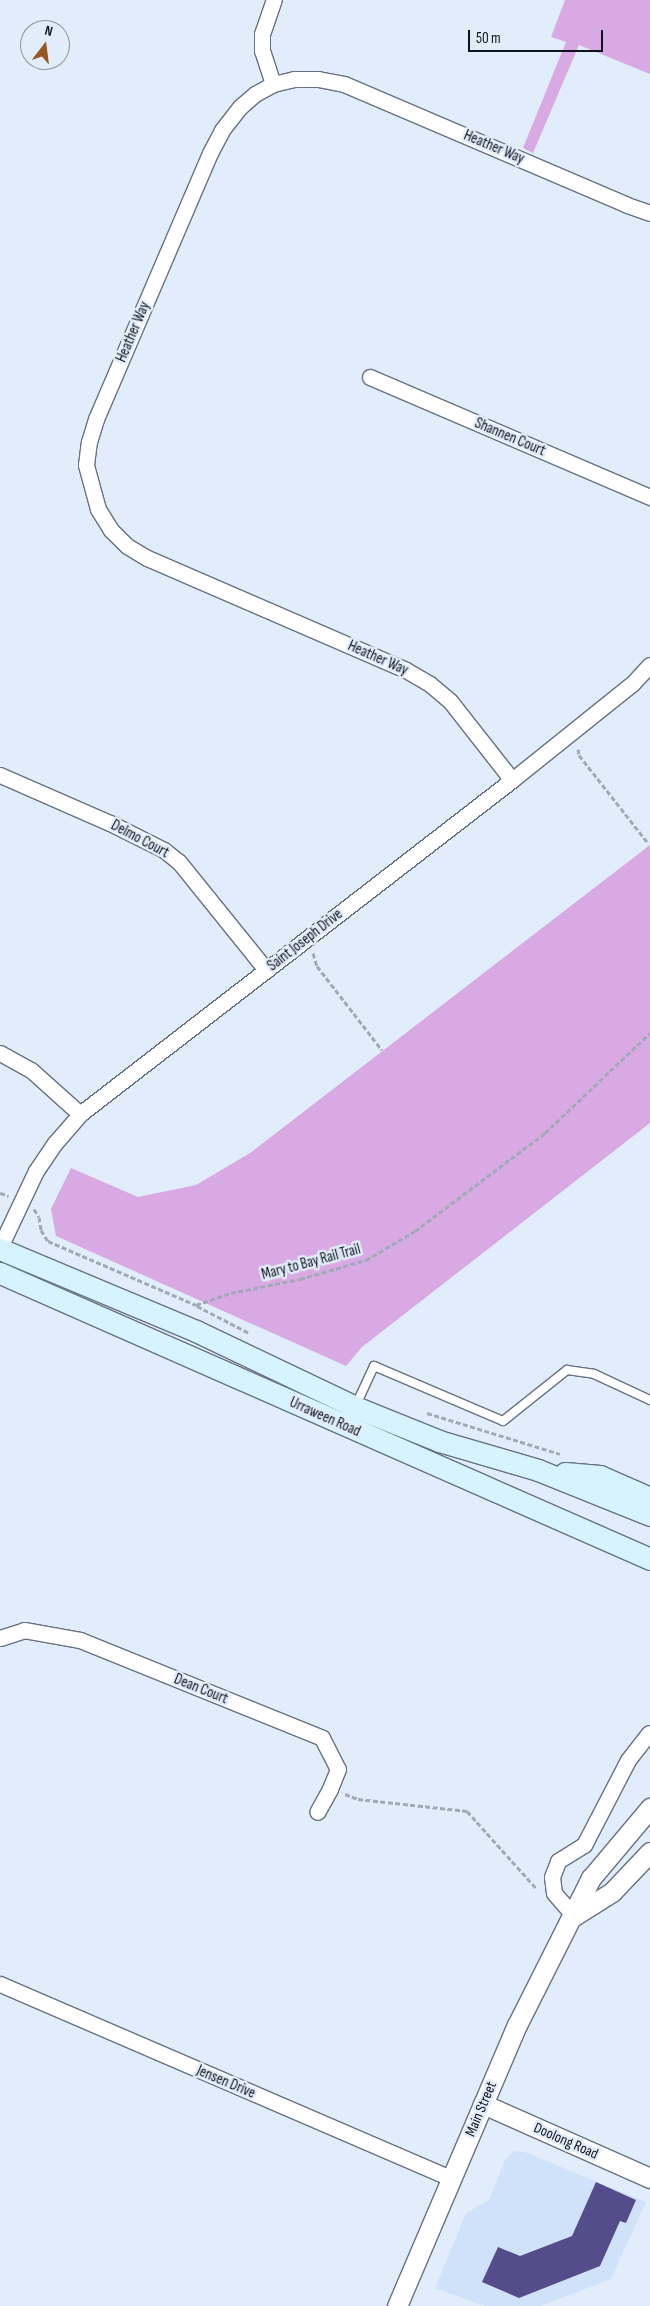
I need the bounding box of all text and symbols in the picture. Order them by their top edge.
north arrow [20,20,70,70]
scale bar [470,20,605,52]
text: N [43,22,55,40]
text: 50 m [476,29,501,48]
street label: Heather Way [461,126,527,168]
street label: Heather Way [112,299,154,365]
street label: Shannen Court [472,414,548,460]
street label: Heather Way [345,637,411,679]
street label: Delmo Court [108,816,172,862]
street label: Saint Joseph Drive [264,905,346,975]
street label: Mary to Bay Rail Trail [260,1240,362,1284]
street label: Urraween Road [287,1393,363,1441]
street label: Dean Court [171,1670,231,1708]
street label: Jensen Drive [194,2062,258,2102]
street label: Main Street [461,2079,501,2139]
street label: Doolong Road [531,2119,601,2163]

